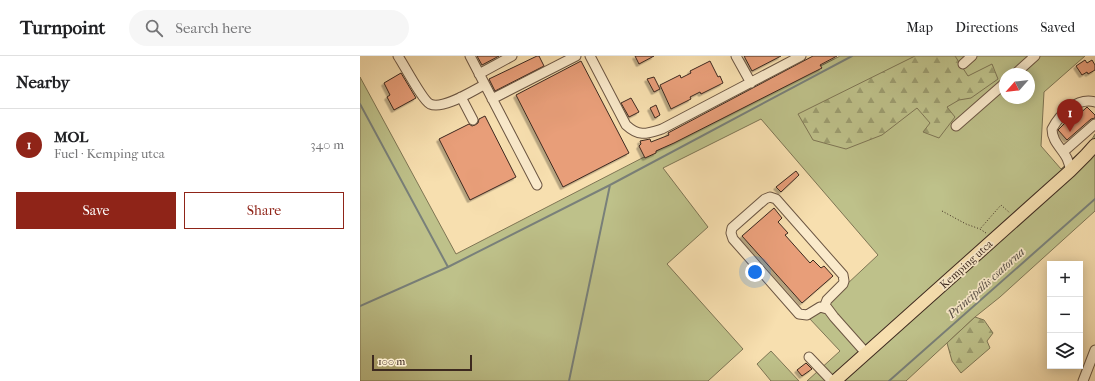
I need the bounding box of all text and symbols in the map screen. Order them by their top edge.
search box [129,10,409,46]
text: Turnpoint [20,17,105,39]
icon: search [143,17,165,39]
text: Search here [175,19,251,37]
text: Map [906,19,933,36]
text: Directions [955,19,1018,36]
text: Saved [1040,19,1075,36]
north arrow [999,68,1035,104]
text: Nearby [16,72,70,92]
pin: 1 [1057,99,1083,132]
text: MOL [54,128,88,146]
text: 1 [27,137,31,152]
text: 340 m [310,137,344,152]
text: Fuel · Kemping utca [54,146,165,161]
button: Save [16,192,176,229]
button: Share [184,192,344,229]
street label: Kemping utca [937,237,996,291]
water label: Principális-csatorna [944,245,1027,322]
map controls [1047,261,1083,369]
button: + [1047,261,1083,297]
your location [745,262,765,282]
button: − [1047,297,1083,333]
button: layers [1047,333,1083,369]
scale bar [372,353,472,372]
text: 100 m [378,355,406,368]

